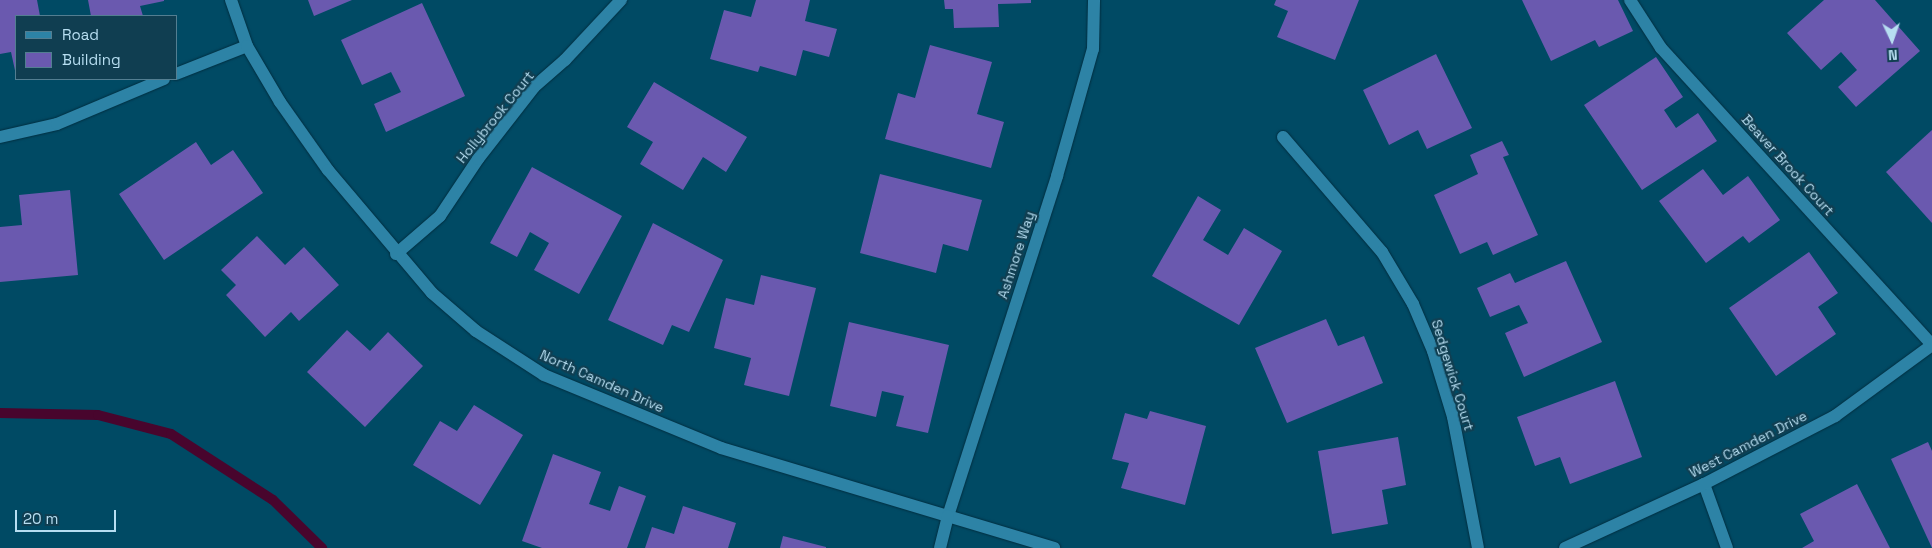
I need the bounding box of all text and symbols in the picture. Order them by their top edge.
legend [15,15,178,80]
north arrow [1867,15,1917,65]
text: Road [62,25,99,44]
text: N [1888,46,1898,64]
text: Building [62,50,121,69]
street label: Hollybrook Court [453,68,537,166]
street label: Beaver Brook Court [1738,111,1838,219]
street label: Ashmore Way [994,209,1038,301]
street label: Sedgewick Court [1428,318,1478,432]
street label: North Camden Drive [537,346,667,416]
street label: West Camden Drive [1686,407,1810,481]
scale bar [18,500,119,532]
text: 20 m [23,509,58,528]

